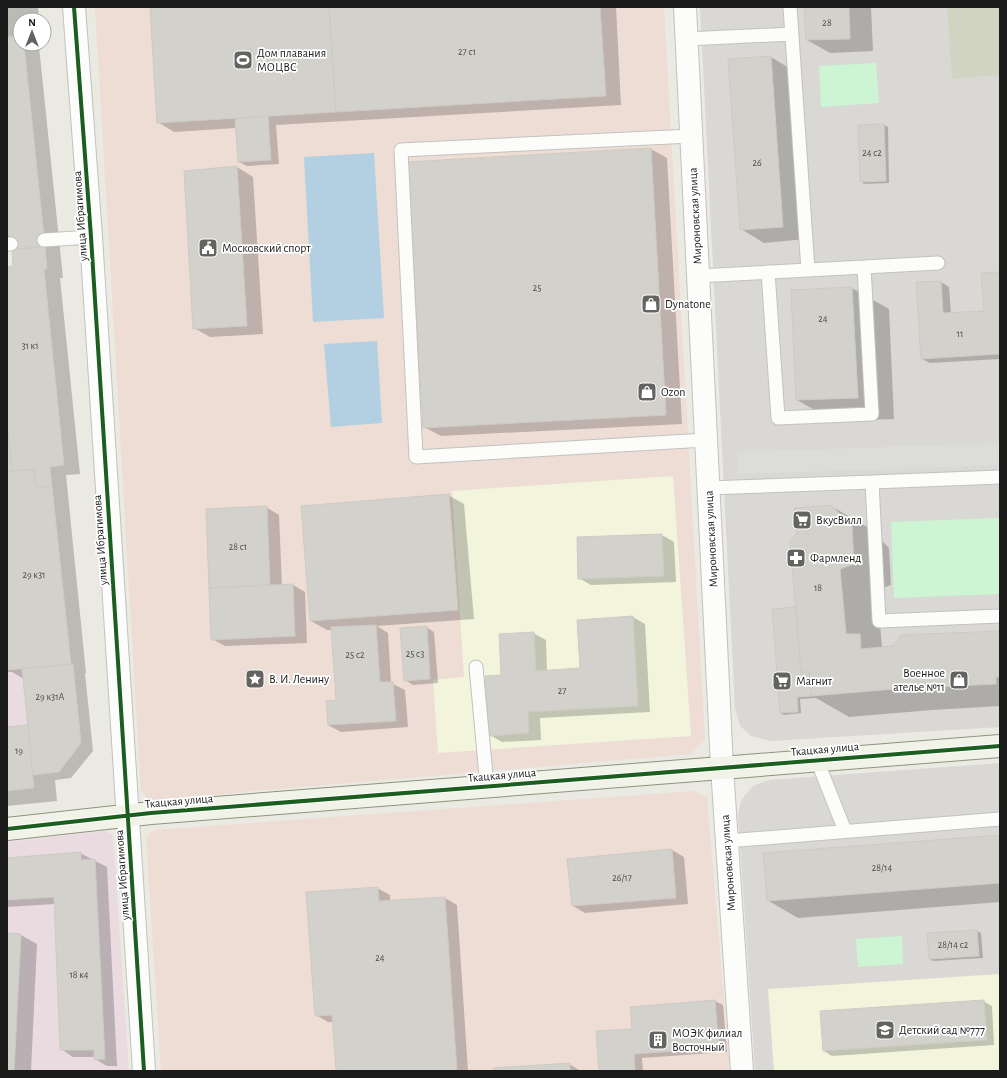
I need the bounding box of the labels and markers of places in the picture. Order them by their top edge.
place label: Дом плавания МОЦВС [257,47,326,73]
sports icon: Дом плавания МОЦВС [232,49,254,71]
public building icon: Московский спорт [197,237,219,259]
place label: Московский спорт [222,242,311,254]
shop icon: Dynatone [640,293,662,315]
place label: Dynatone [665,298,711,311]
shop icon: Ozon [636,381,658,403]
place label: Ozon [661,386,685,398]
supermarket icon: ВкусВилл [791,509,813,531]
place label: ВкусВилл [816,514,862,527]
pharmacy icon: Фармленд [785,547,807,569]
place label: Фармленд [810,552,861,564]
place label: Военное ателье №11 [893,667,945,693]
place icon: В. И. Ленину [244,668,266,690]
shop icon: Военное ателье №11 [948,669,970,691]
supermarket icon: Магнит [771,670,793,692]
place label: В. И. Ленину [269,673,329,686]
place label: Магнит [796,675,833,687]
school or university icon: Детский сад №777 [874,1019,896,1041]
place label: Детский сад №777 [899,1024,985,1036]
place label: МОЭК филиал Восточный [672,1027,742,1053]
building icon: МОЭК филиал Восточный [647,1029,669,1051]

